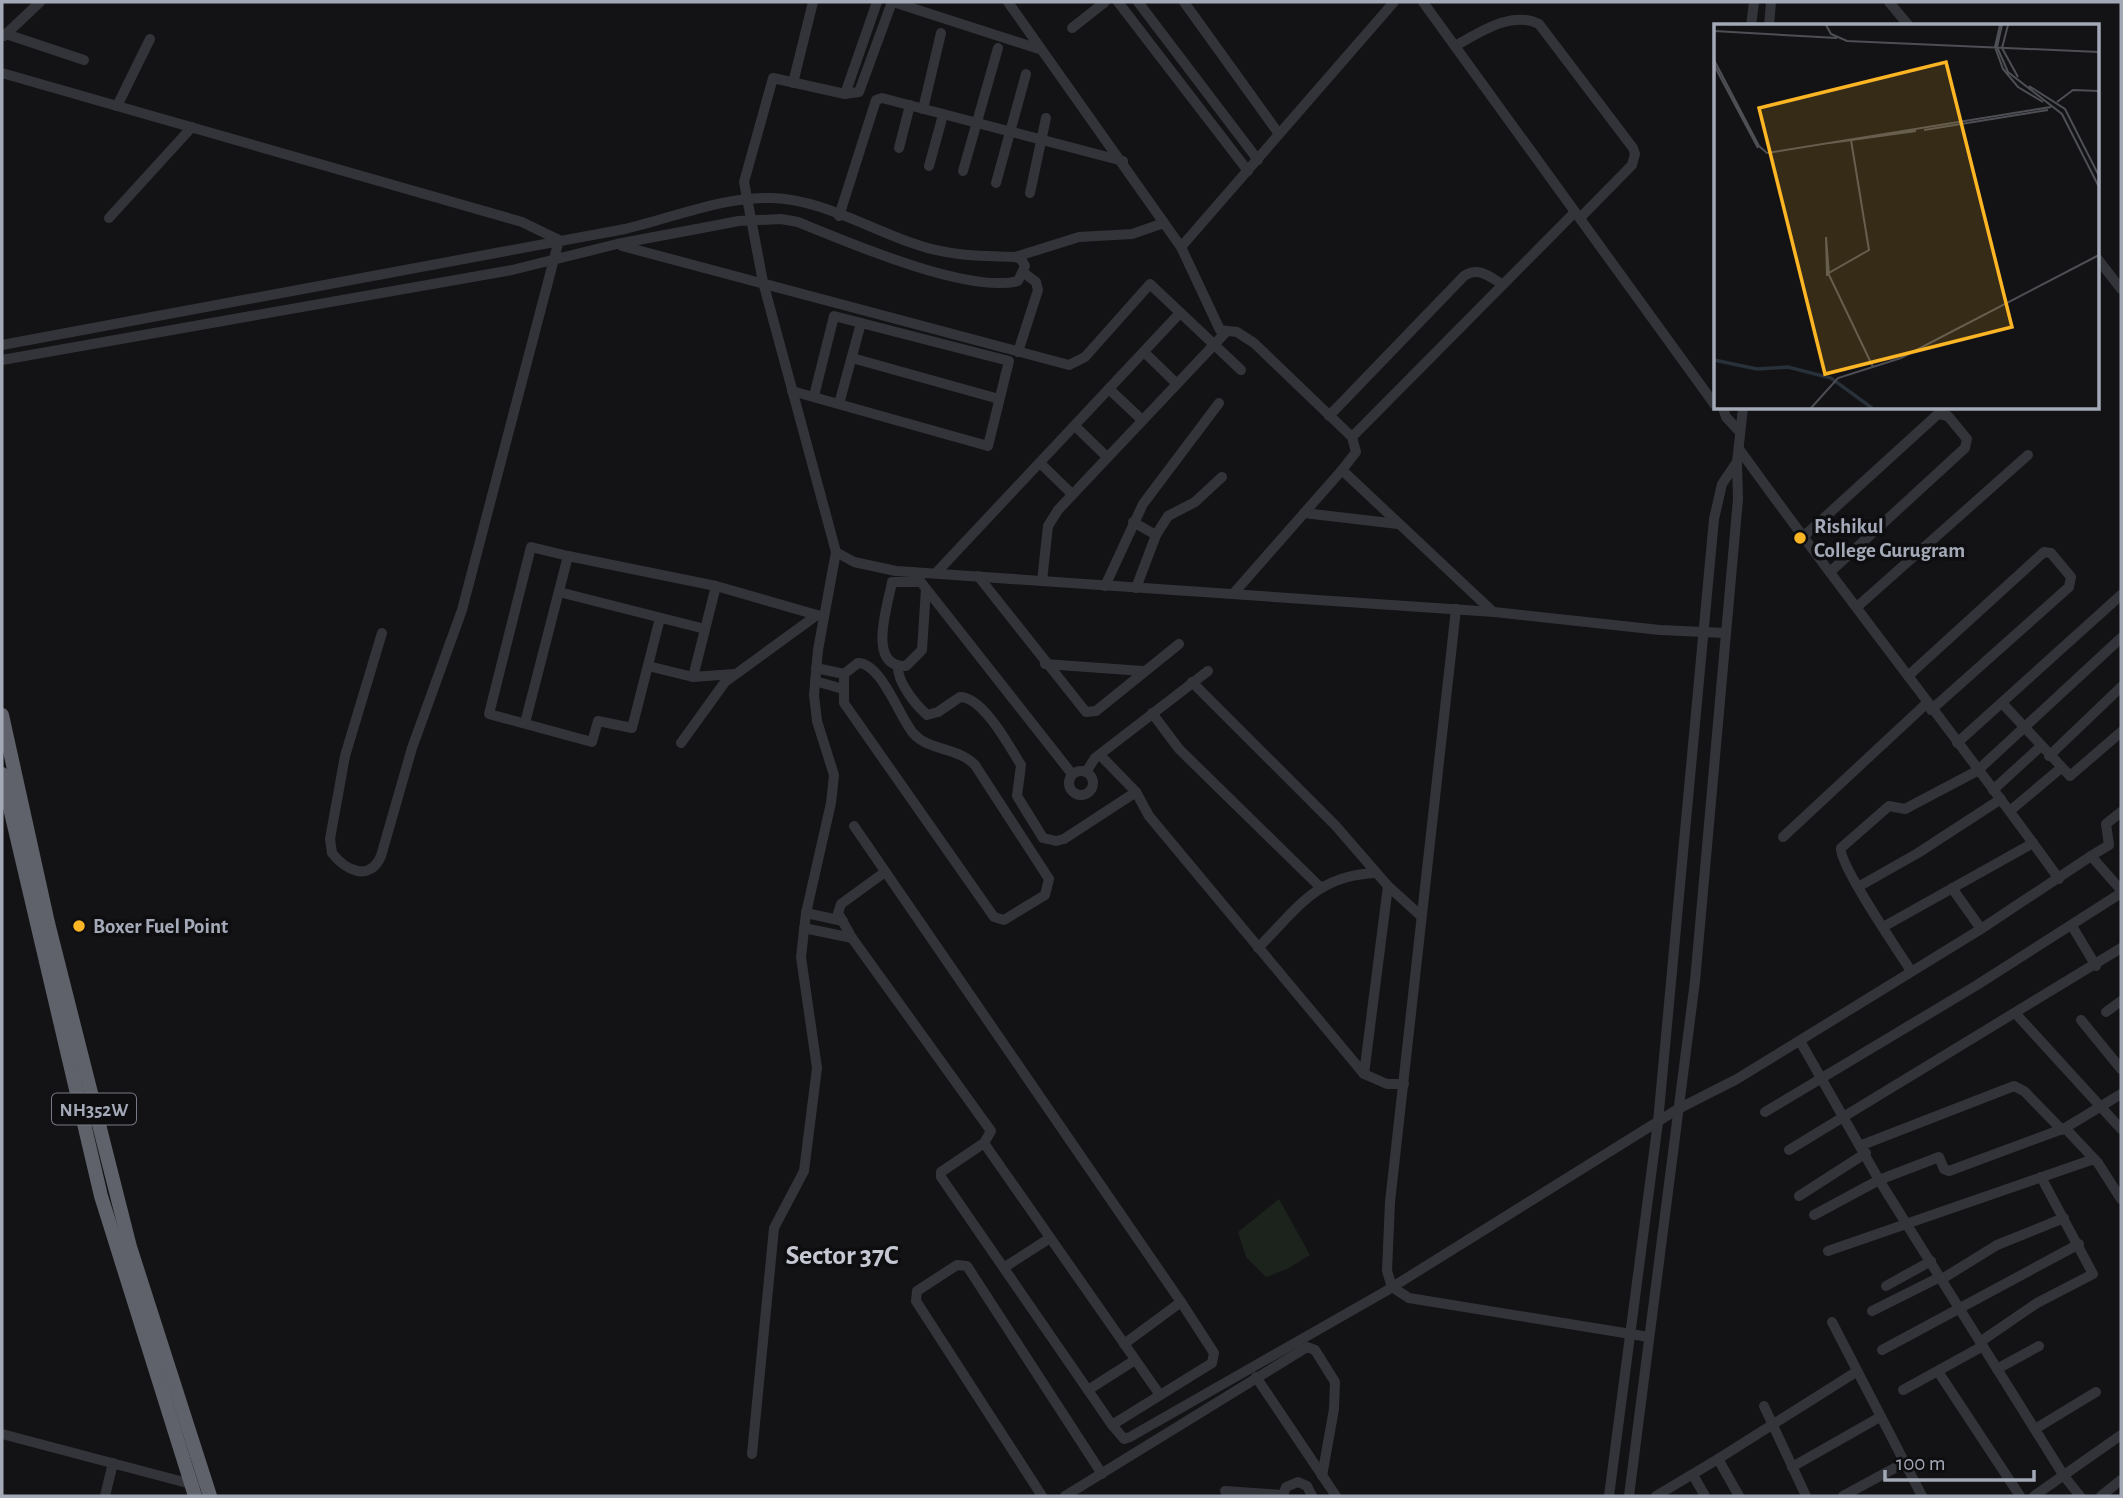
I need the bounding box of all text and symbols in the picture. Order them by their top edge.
inset map [1714,24,2098,410]
place label: Rishikul College Gurugram [1814,516,1965,561]
marker: Rishikul College Gurugram [1792,530,1808,546]
place label: Boxer Fuel Point [93,916,228,937]
marker: Boxer Fuel Point [71,918,87,934]
road number: NH352W [52,1093,136,1124]
district label: Sector 37C [785,1242,899,1270]
scale bar [1885,1438,2034,1482]
text: 100 m [1896,1453,1946,1474]

